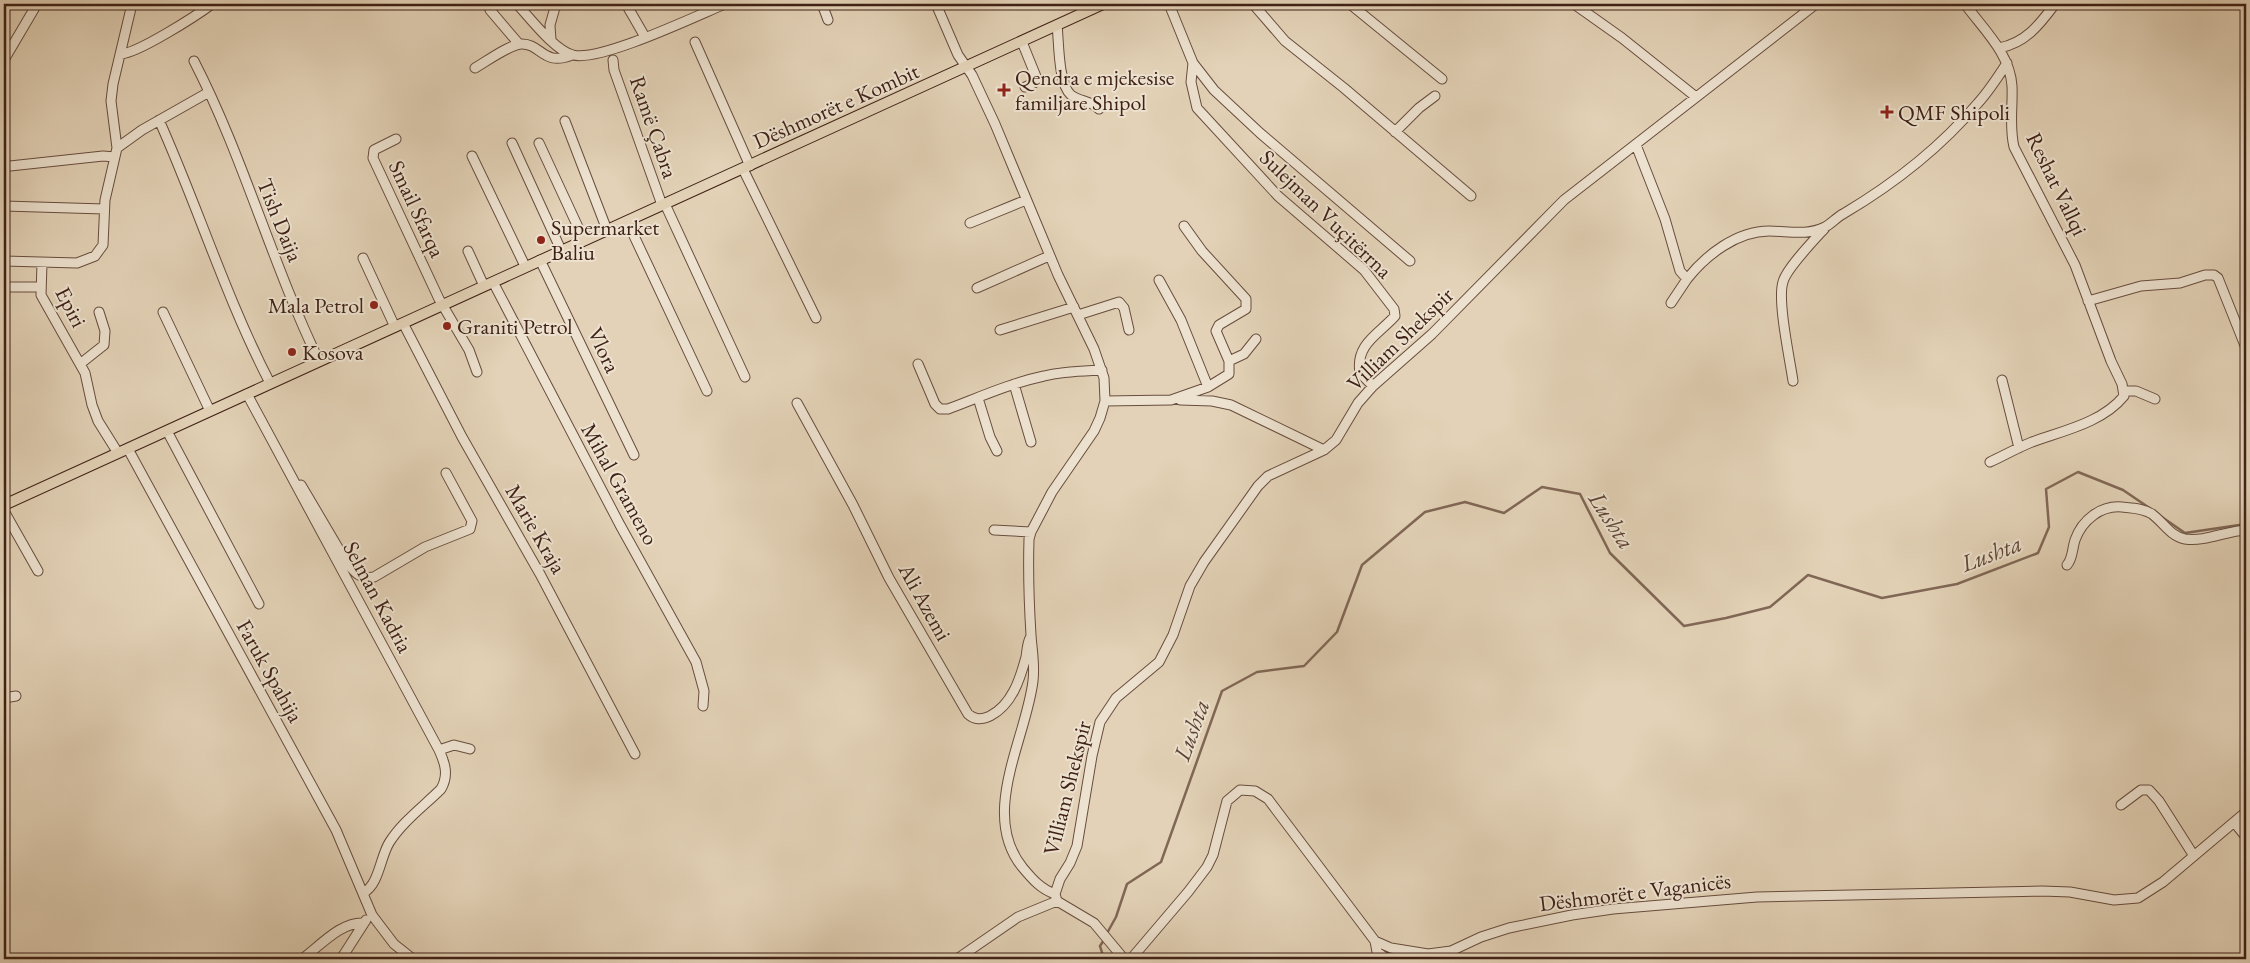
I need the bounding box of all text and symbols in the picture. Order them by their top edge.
street label: Dëshmorët e Kombit [749,56,923,156]
place label: Qendra e mjekesise familjare Shipol [1015,63,1175,117]
street label: Ramë Çabra [623,72,685,182]
marker: Qendra e mjekesise familjare Shipol [997,83,1011,97]
place label: QMF Shipoli [1898,98,2010,127]
marker: QMF Shipoli [1880,105,1894,119]
street label: Reshat Vallqi [2020,127,2094,241]
street label: Sulejman Vuçitërrna [1253,143,1399,285]
street label: Smail Sfarqa [382,156,452,262]
street label: Tish Daija [250,174,310,266]
place label: Supermarket Baliu [551,213,659,267]
marker: Supermarket Baliu [535,234,547,246]
street label: Villiam Shekspir [1340,280,1460,397]
street label: Epiri [49,282,93,332]
place label: Mala Petrol [268,291,364,320]
marker: Mala Petrol [368,299,380,311]
place label: Graniti Petrol [457,312,573,341]
marker: Graniti Petrol [441,320,453,332]
street label: Vlora [581,323,627,378]
place label: Kosova [302,338,364,367]
marker: Kosova [286,346,298,358]
street label: Mihal Grameno [575,418,666,550]
street label: Marie Kraja [499,479,573,579]
water label: Lushta [1581,484,1642,555]
water label: Lushta [1955,527,2026,579]
street label: Selman Kadria [336,536,420,658]
street label: Ali Azemi [891,557,958,646]
street label: Faruk Spahija [230,614,310,728]
water label: Lushta [1165,695,1216,766]
street label: Villiam Shekspir [1036,717,1098,858]
street label: Dëshmorët e Vaganicës [1538,866,1732,918]

